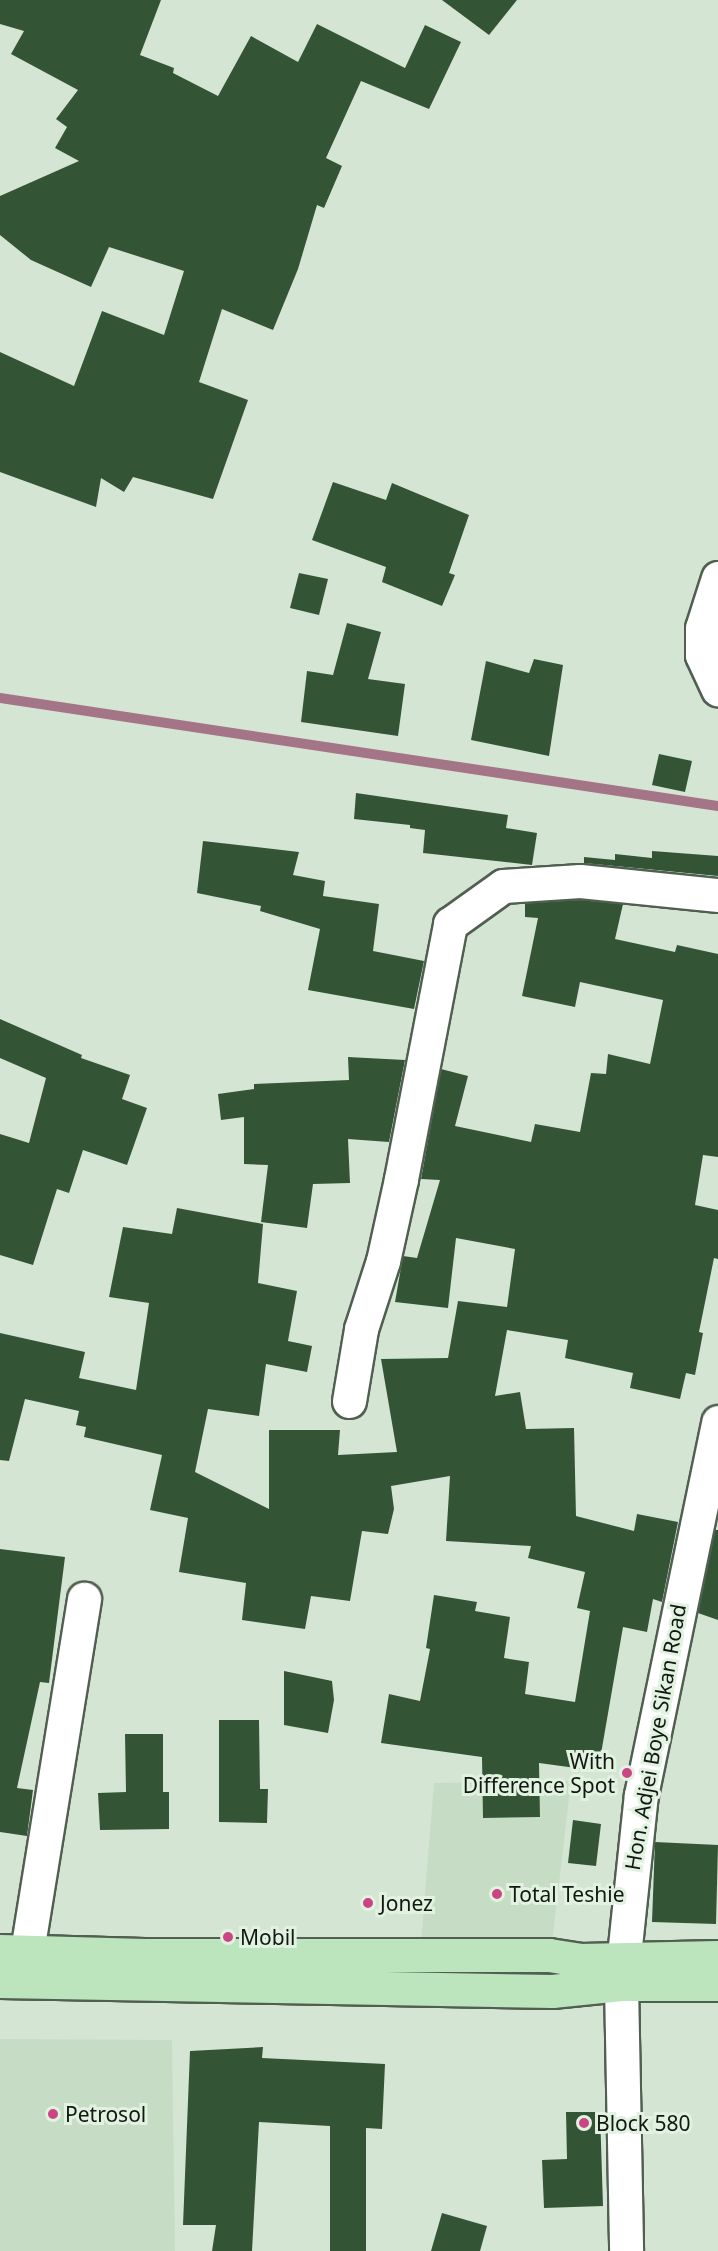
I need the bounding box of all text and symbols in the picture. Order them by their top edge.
street label: Hon. Adjei Boye Sikan Road [619,1602,691,1872]
place label: With Difference Spot [463,1748,615,1798]
marker: With Difference Spot [620,1766,634,1780]
place label: Total Teshie [509,1881,624,1907]
marker: Total Teshie [490,1887,504,1901]
place label: Jonez [380,1890,433,1916]
marker: Jonez [361,1896,375,1910]
place label: Mobil [240,1924,296,1950]
marker: Mobil [221,1930,235,1944]
place label: Petrosol [65,2101,146,2127]
marker: Petrosol [46,2107,60,2121]
place label: Block 580 [596,2110,691,2136]
marker: Block 580 [577,2116,591,2130]

